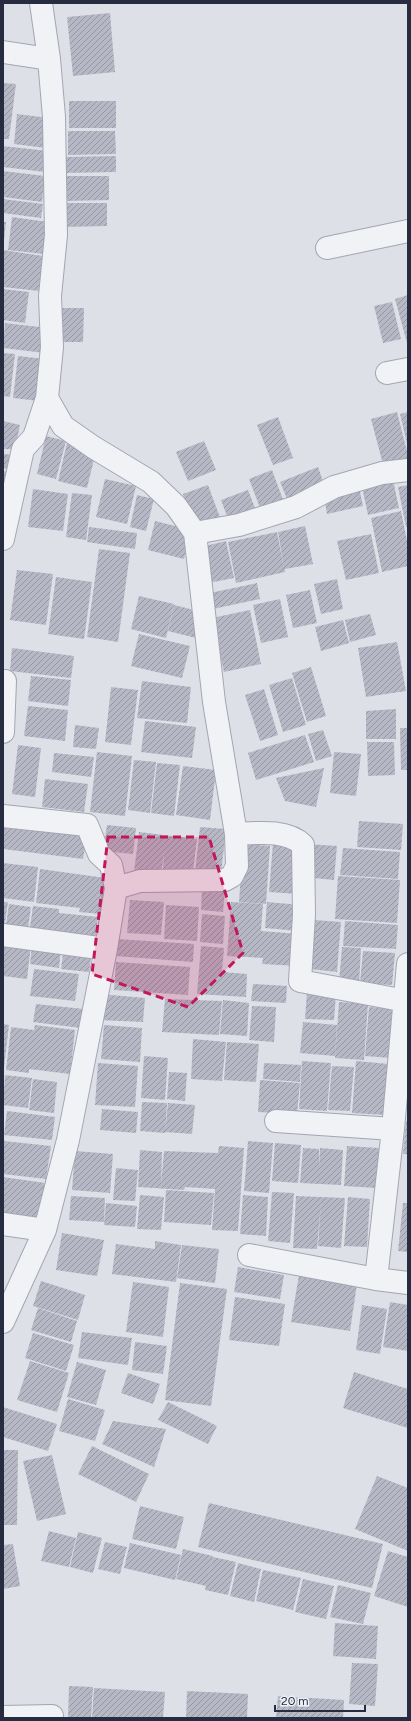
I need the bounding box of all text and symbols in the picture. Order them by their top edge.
scale bar [275,1687,365,1713]
text: 20 m [281,1694,309,1708]

